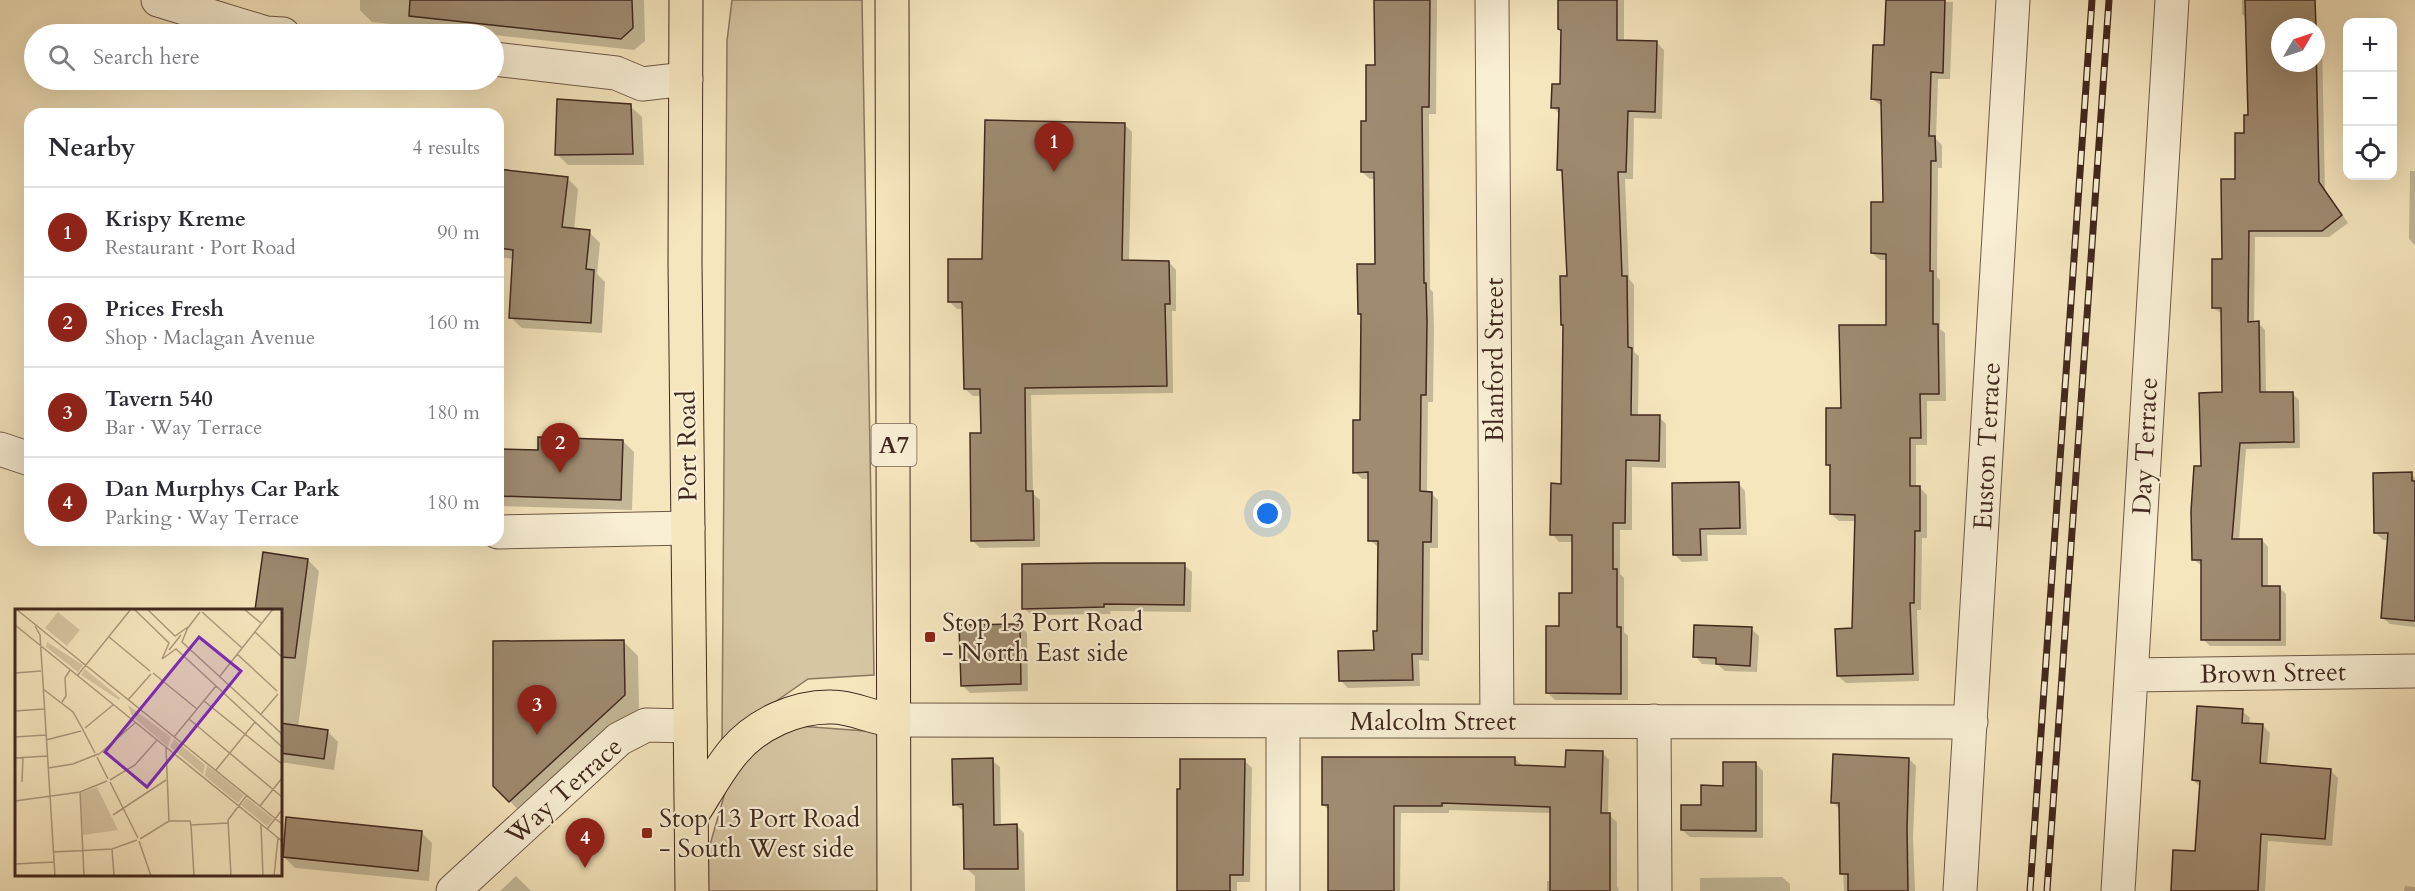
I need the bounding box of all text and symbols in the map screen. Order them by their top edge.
north arrow [2271,18,2325,72]
map controls [2343,18,2397,180]
button: + [2343,18,2397,72]
search box [24,24,504,90]
icon: search [45,41,78,74]
text: Search here [93,42,200,72]
button: − [2343,72,2397,126]
pin: 1 [1034,122,1074,172]
button: locate [2343,126,2397,180]
text: Nearby [48,130,136,165]
text: 4 results [412,134,480,161]
text: Krispy Kreme [105,204,246,234]
text: 1 [62,219,73,246]
text: 90 m [437,219,480,246]
text: Restaurant · Port Road [105,234,296,261]
street label: Blanford Street [1477,277,1512,443]
text: Prices Fresh [105,294,224,324]
text: 2 [62,309,73,336]
text: 160 m [427,309,480,336]
text: Shop · Maclagan Avenue [105,324,315,351]
street label: Euston Terrace [1965,361,2009,531]
street label: Day Terrace [2124,376,2166,516]
text: Tavern 540 [105,384,213,414]
street label: Port Road [669,390,705,502]
text: 3 [62,399,73,426]
text: 180 m [427,399,480,426]
text: Bar · Way Terrace [105,414,262,441]
pin: 2 [540,424,580,473]
road number: A7 [872,424,916,466]
text: Dan Murphys Car Park [105,474,340,504]
text: 4 [62,489,73,516]
text: 180 m [427,489,480,516]
your location [1253,499,1282,528]
text: Parking · Way Terrace [105,504,299,531]
place label: Stop 13 Port Road - North East side [942,605,1143,670]
inset map [15,609,282,876]
marker: Stop 13 Port Road - North East side [923,630,937,644]
street label: Brown Street [2200,654,2346,692]
pin: 3 [518,686,556,735]
street label: Malcolm Street [1350,704,1516,739]
street label: Way Terrace [498,729,630,853]
place label: Stop 13 Port Road - South West side [659,801,860,866]
pin: 4 [566,818,604,868]
marker: Stop 13 Port Road - South West side [640,826,654,840]

